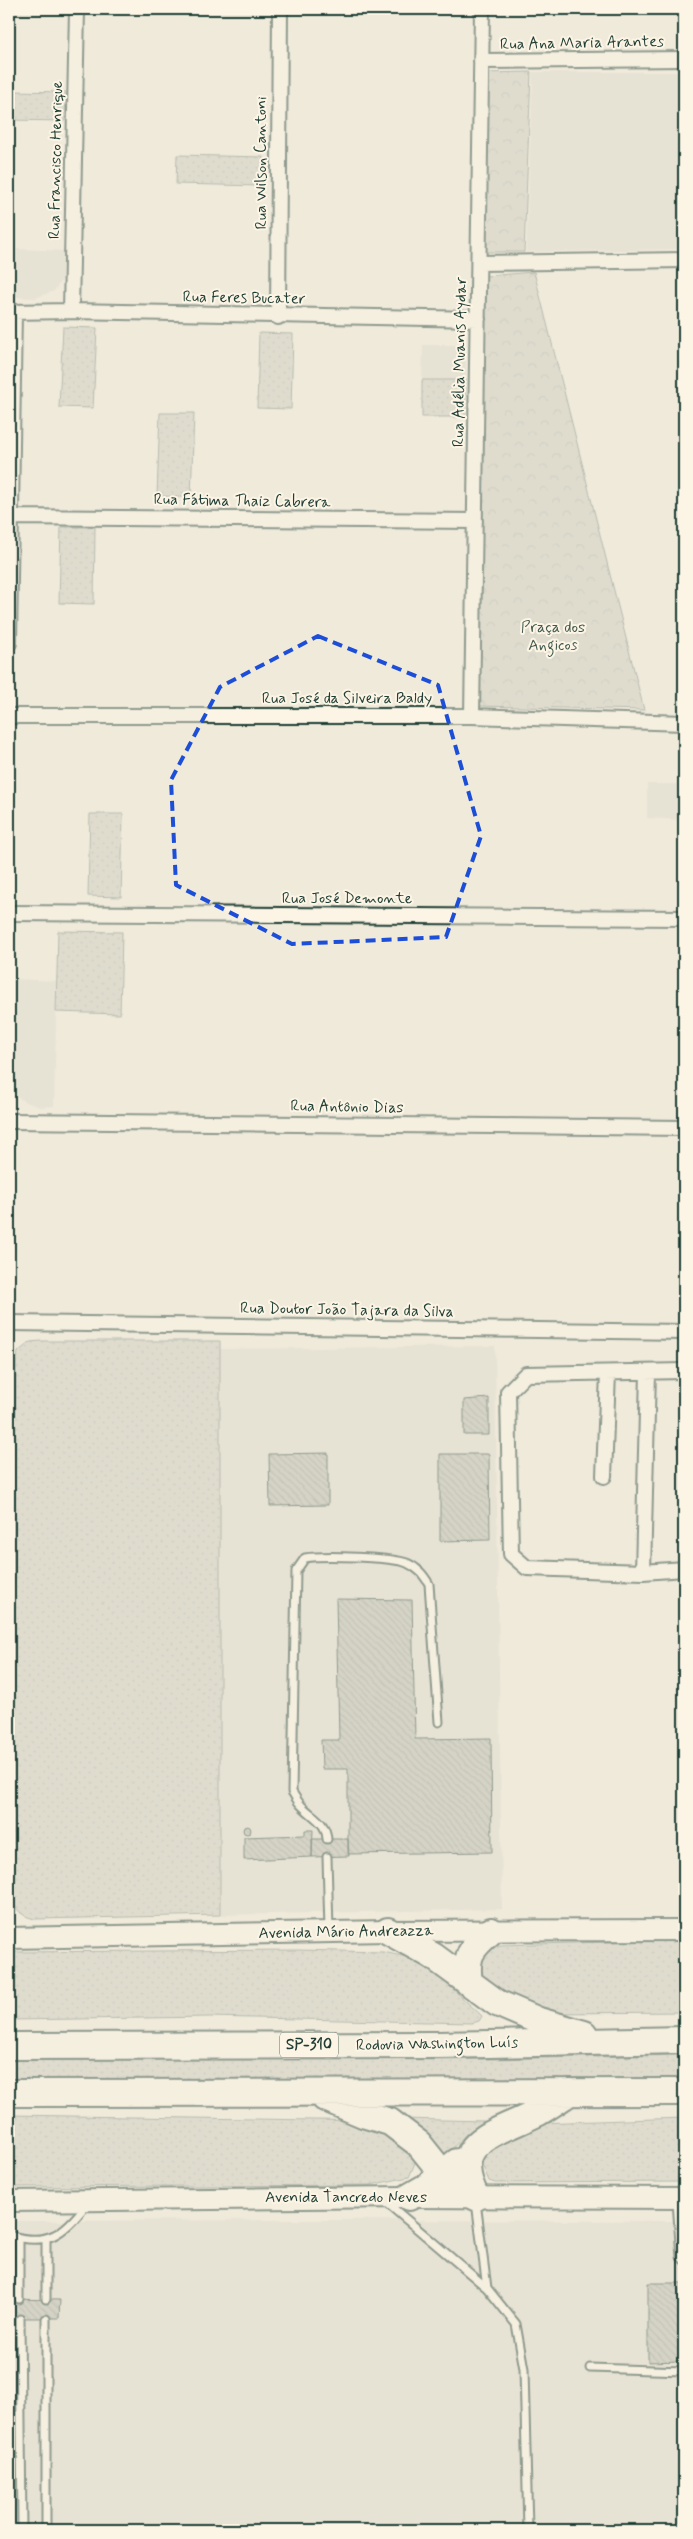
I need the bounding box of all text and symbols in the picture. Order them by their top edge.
street label: Rua Ana Maria Arantes [500,31,664,55]
street label: Rua Francisco Henrique [44,80,68,239]
street label: Rua Wilson Cantoni [251,96,272,230]
street label: Rua Adélia Muanis Aydar [448,276,472,447]
street label: Rua Feres Bucater [182,286,306,310]
street label: Rua Fátima Thaiz Cabrera [153,489,331,513]
park label: Praça dos Angicos [521,617,585,657]
street label: Rua José da Silveira Baldy [262,688,432,709]
street label: Rua José Demonte [282,888,413,909]
street label: Rua Antônio Dias [290,1096,404,1118]
street label: Rua Doutor João Tajara da Silva [240,1298,454,1322]
street label: Avenida Mário Andreazza [258,1920,434,1944]
road number: SP-310 [280,2032,338,2058]
street label: Rodovia Washington Luís [356,2032,518,2057]
street label: Avenida Tancredo Neves [265,2187,427,2208]

